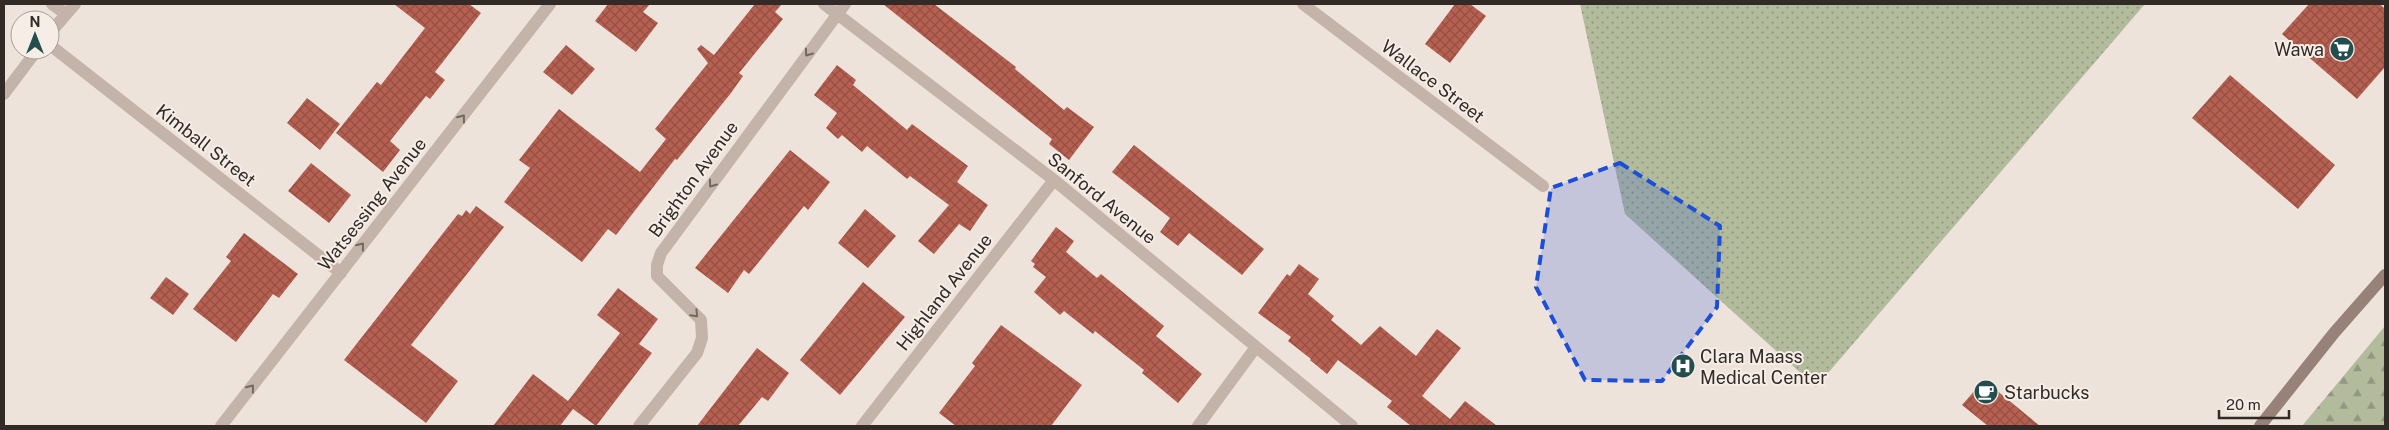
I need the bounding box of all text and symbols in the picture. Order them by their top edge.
north arrow [10,10,60,60]
text: N [30,14,40,30]
street label: Wallace Street [1377,35,1489,127]
supermarket icon: Wawa [2329,36,2355,62]
place label: Wawa [2274,39,2324,60]
one-way arrow [805,47,814,57]
street label: Kimball Street [152,100,260,190]
one-way arrow [456,115,464,124]
street label: Brighton Avenue [644,117,742,241]
street label: Watsessing Avenue [314,133,430,275]
street label: Sanford Avenue [1044,148,1160,248]
one-way arrow [709,178,718,188]
street label: Highland Avenue [892,229,996,355]
one-way arrow [356,243,364,252]
one-way arrow [689,308,698,317]
place label: Clara Maass Medical Center [1700,346,1827,388]
hospital icon: Clara Maass Medical Center [1670,353,1696,379]
cafe icon: Starbucks [1973,379,1999,405]
place label: Starbucks [2004,382,2089,403]
one-way arrow [245,385,253,394]
scale bar [2219,388,2289,420]
text: 20 m [2226,396,2261,413]

